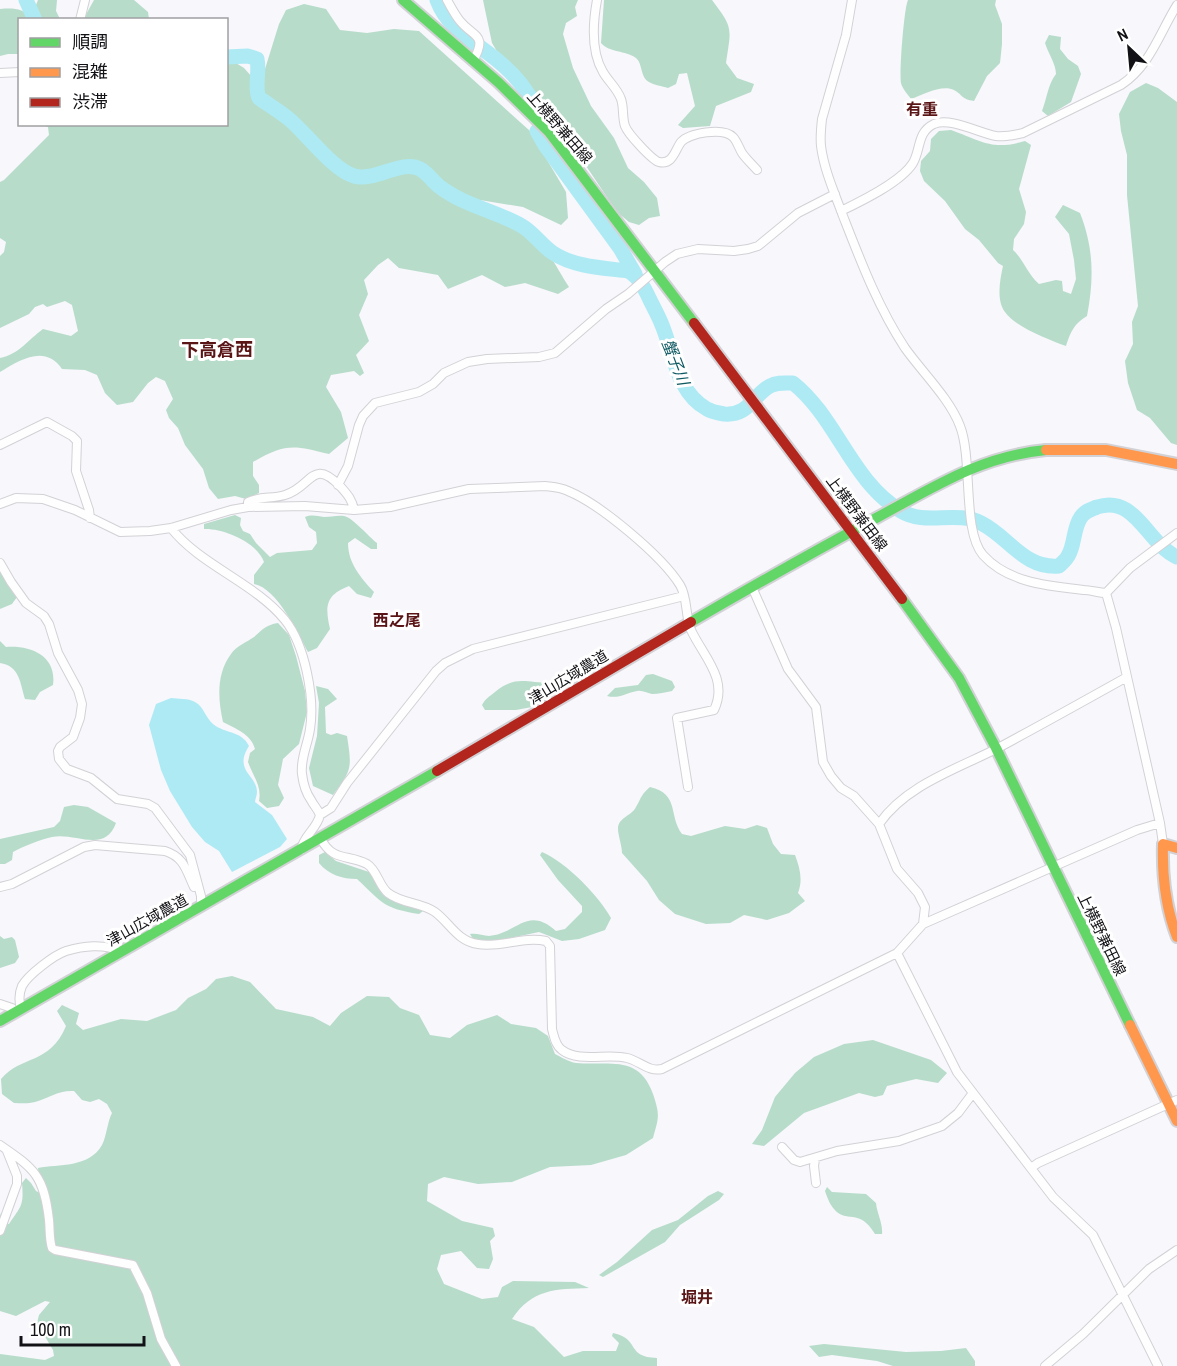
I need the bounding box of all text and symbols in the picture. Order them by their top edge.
legend [18,18,228,126]
north arrow [1099,18,1159,78]
text: N [1113,23,1132,46]
text: 順調 [72,29,108,54]
text: 混雑 [72,59,108,84]
street label: 上横野兼田線 [523,86,597,168]
text: 渋滞 [72,89,108,114]
district label: 有重 [906,98,938,120]
water label: 蟹子川 [657,336,696,390]
district label: 下高倉西 [181,337,253,362]
street label: 上横野兼田線 [822,471,892,555]
district label: 西之尾 [373,609,421,631]
street label: 津山広域農道 [524,645,612,709]
street label: 津山広域農道 [103,889,191,951]
street label: 上横野兼田線 [1073,889,1131,979]
district label: 堀井 [681,1286,713,1308]
scale bar [21,1309,144,1347]
text: 100 m [30,1317,71,1342]

